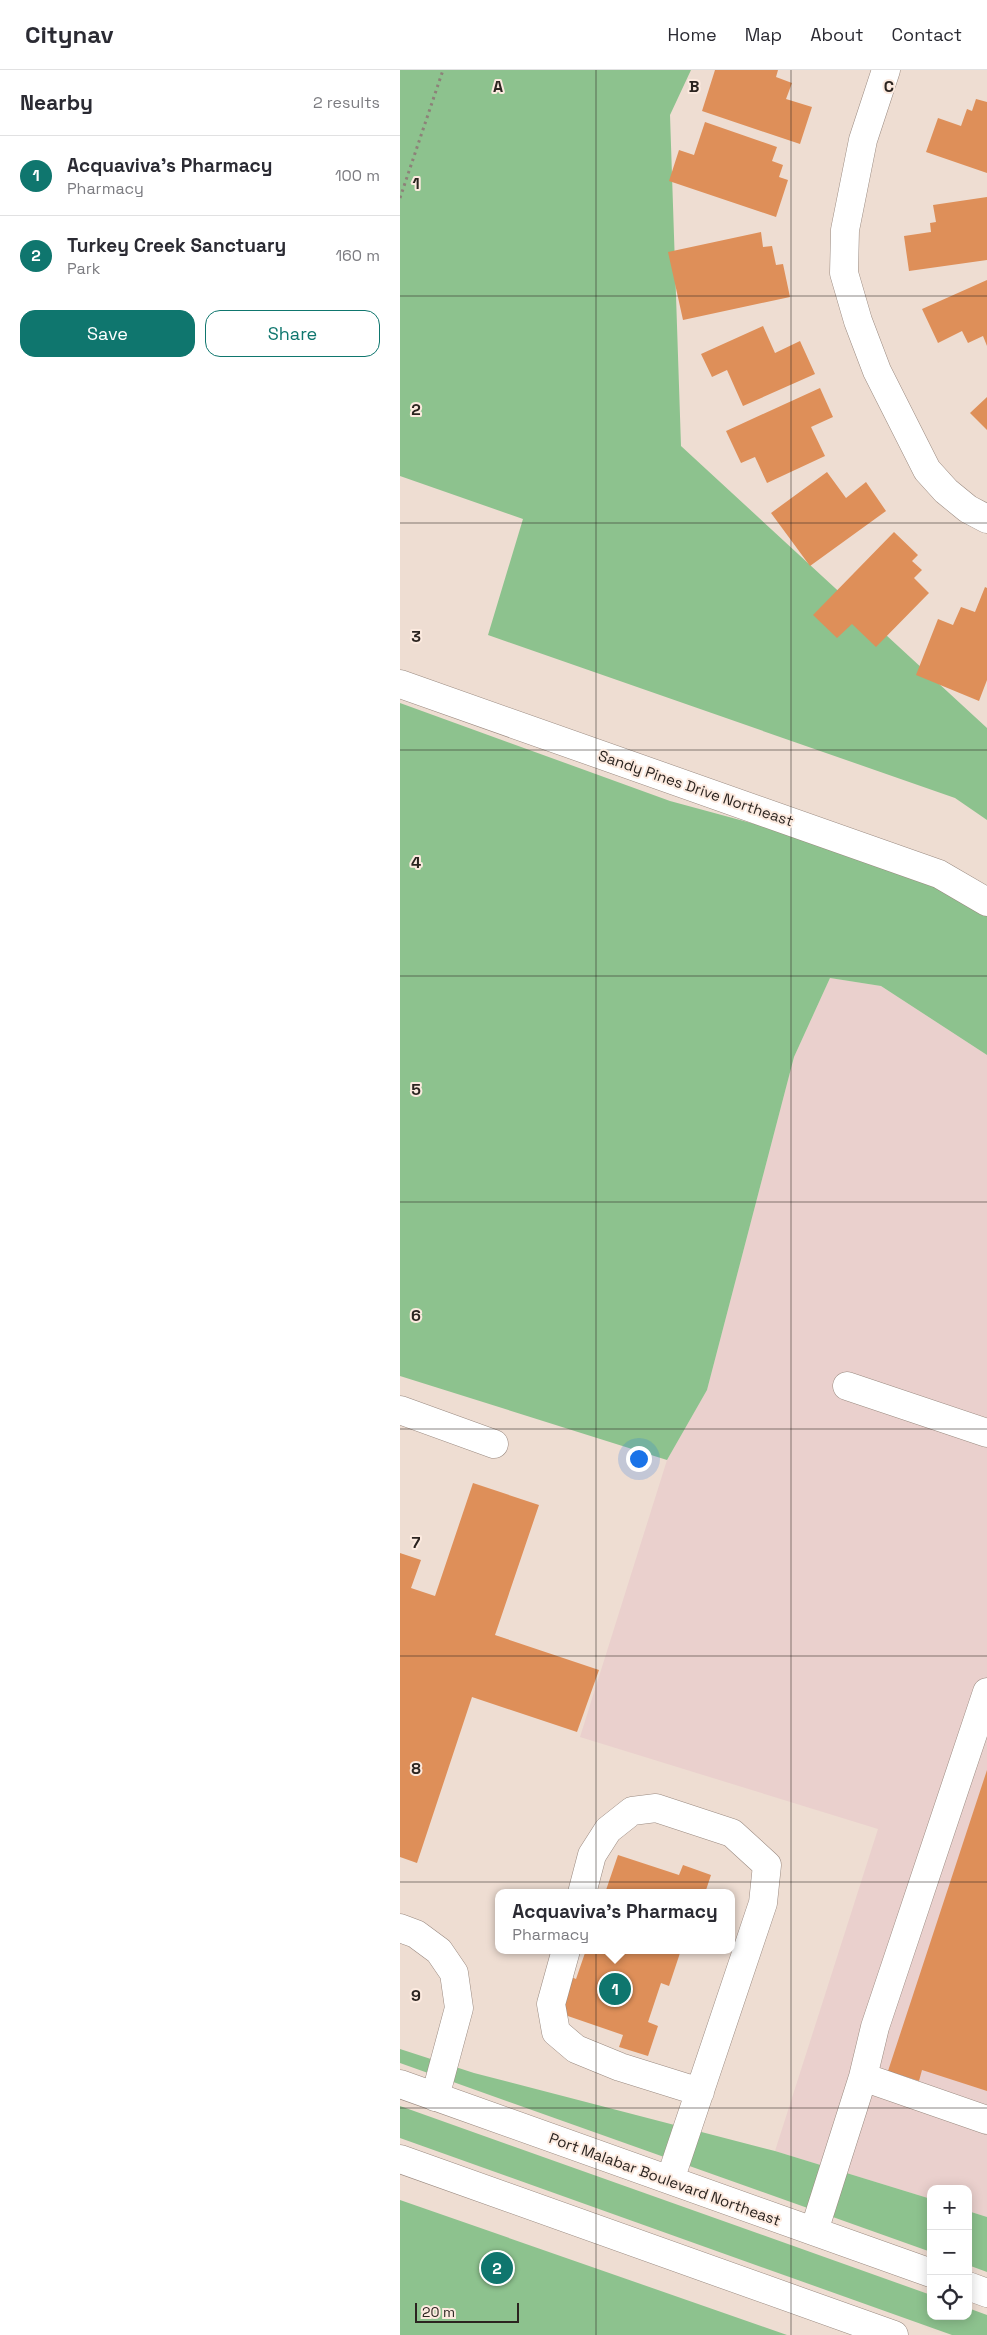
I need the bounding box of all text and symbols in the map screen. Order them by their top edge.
text: Citynav [25,19,114,50]
text: Home [668,23,717,46]
text: Map [745,23,782,46]
text: About [810,23,864,46]
text: Contact [892,23,962,46]
text: A [493,76,503,97]
text: B [689,76,699,97]
text: C [884,76,894,97]
text: Nearby [20,89,93,116]
text: 2 results [313,92,380,113]
text: Acquaviva's Pharmacy [67,153,272,178]
text: 1 [32,165,40,186]
text: 100 m [335,165,380,186]
text: 1 [412,173,420,194]
text: Pharmacy [67,178,144,199]
text: Turkey Creek Sanctuary [67,233,286,258]
text: 2 [31,245,41,266]
text: 160 m [335,245,380,266]
text: Park [67,258,100,279]
button: Save [20,310,195,357]
button: Share [205,310,380,357]
text: 2 [411,399,421,420]
text: 3 [411,626,421,647]
street label: Sandy Pines Drive Northeast [596,746,796,830]
text: 4 [411,852,421,873]
text: 5 [411,1079,421,1100]
text: 6 [411,1305,421,1326]
your location [626,1446,652,1472]
text: 7 [412,1532,421,1553]
text: 8 [411,1758,421,1779]
popup [495,1889,735,1954]
text: Acquaviva's Pharmacy [512,1899,718,1924]
text: Pharmacy [512,1924,589,1945]
pin: 1 [599,1970,631,2008]
text: 9 [411,1985,421,2006]
street label: Port Malabar Boulevard Northeast [547,2128,784,2230]
map controls [927,2185,972,2320]
button: + [927,2185,972,2230]
button: − [927,2230,972,2275]
pin: 2 [481,2249,513,2287]
button: locate [927,2275,972,2320]
scale bar [415,2300,519,2323]
text: 20 m [422,2303,455,2321]

